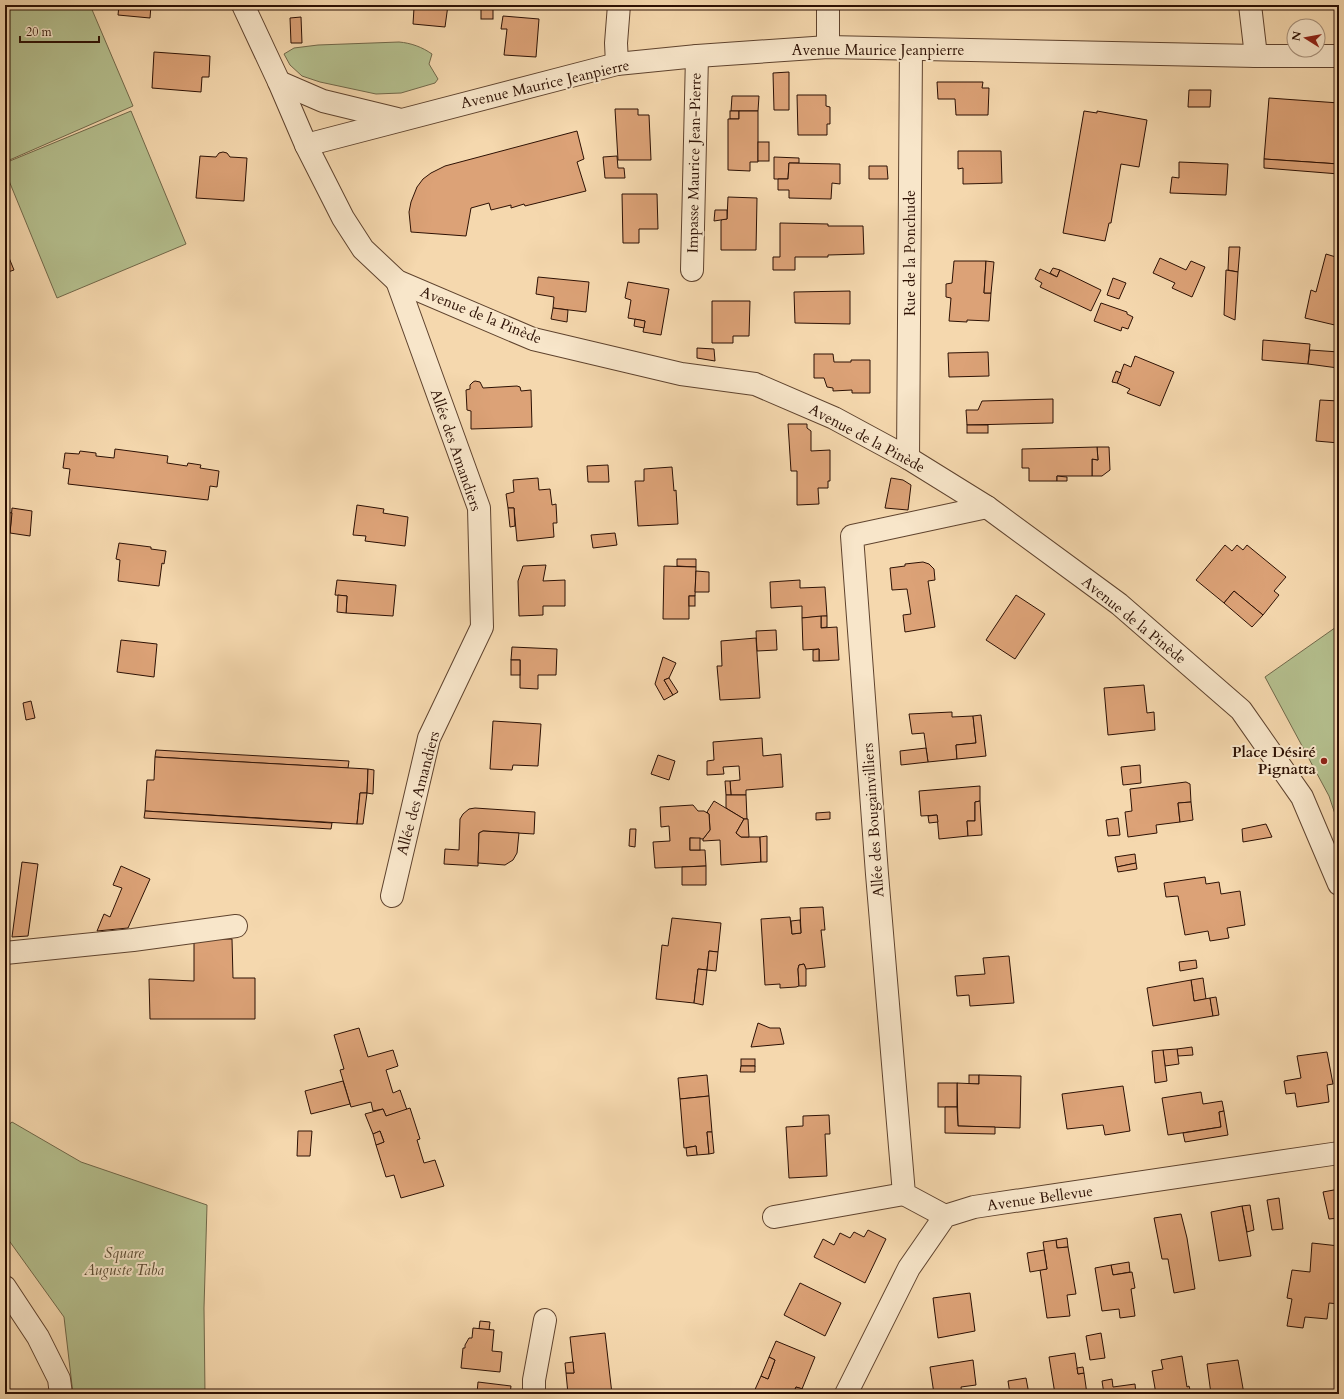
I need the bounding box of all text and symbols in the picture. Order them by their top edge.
scale bar [20,18,99,44]
north arrow [1286,18,1326,58]
text: 20 m [26,24,53,40]
text: N [1288,30,1305,42]
street label: Avenue Maurice Jeanpierre [792,40,964,60]
street label: Avenue Maurice Jeanpierre [459,55,631,113]
street label: Impasse Maurice Jean-Pierre [682,72,706,253]
street label: Rue de la Ponchude [900,190,920,316]
street label: Avenue de la Pinède [417,282,545,349]
street label: Allée des Amandiers [426,386,486,514]
street label: Avenue de la Pinède [805,399,929,477]
street label: Avenue de la Pinède [1078,572,1191,668]
street label: Allée des Amandiers [392,729,444,857]
street label: Allée des Bougainvilliers [858,742,888,898]
place label: Place Désiré Pignatta [1232,742,1317,779]
marker: Place Désiré Pignatta [1319,756,1329,766]
street label: Avenue Bellevue [986,1181,1094,1215]
park label: Square Auguste Taba [83,1243,164,1280]

